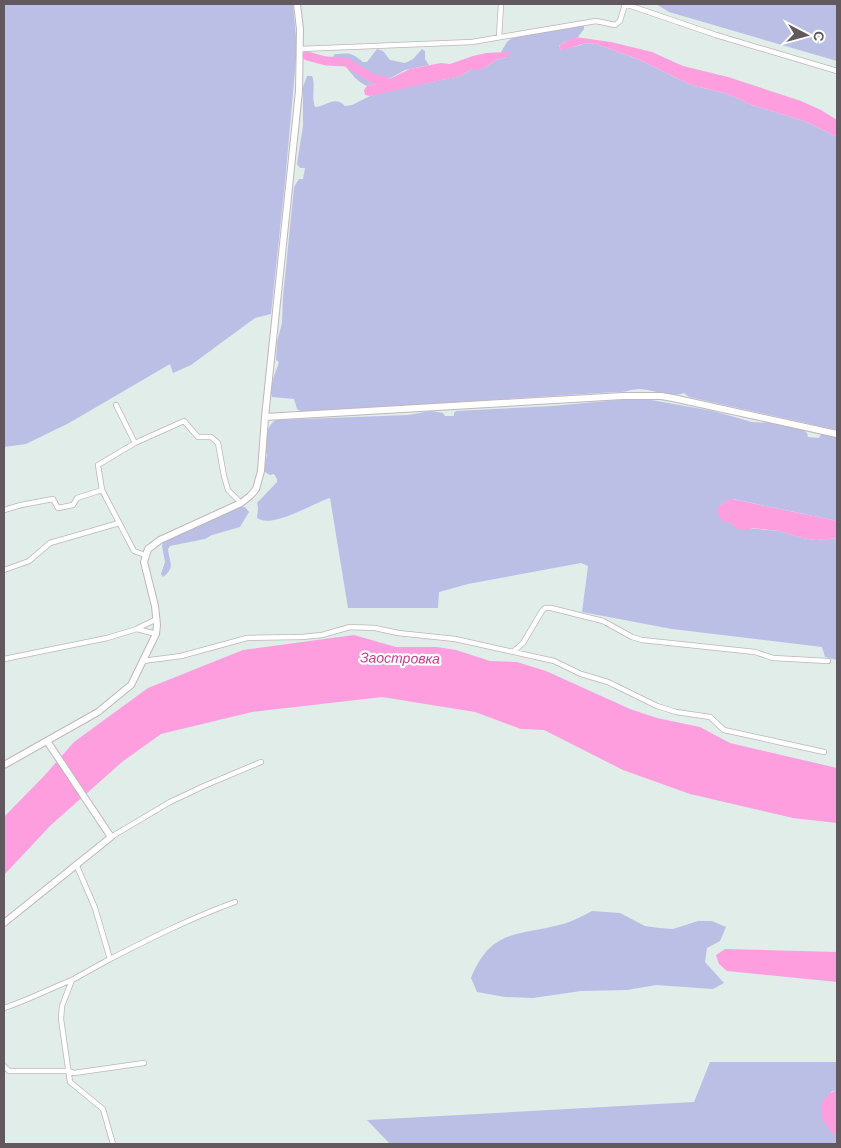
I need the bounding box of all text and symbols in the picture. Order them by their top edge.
north arrow [781,10,831,60]
text: С [809,30,828,42]
water label: Заостровка [360,648,440,668]

